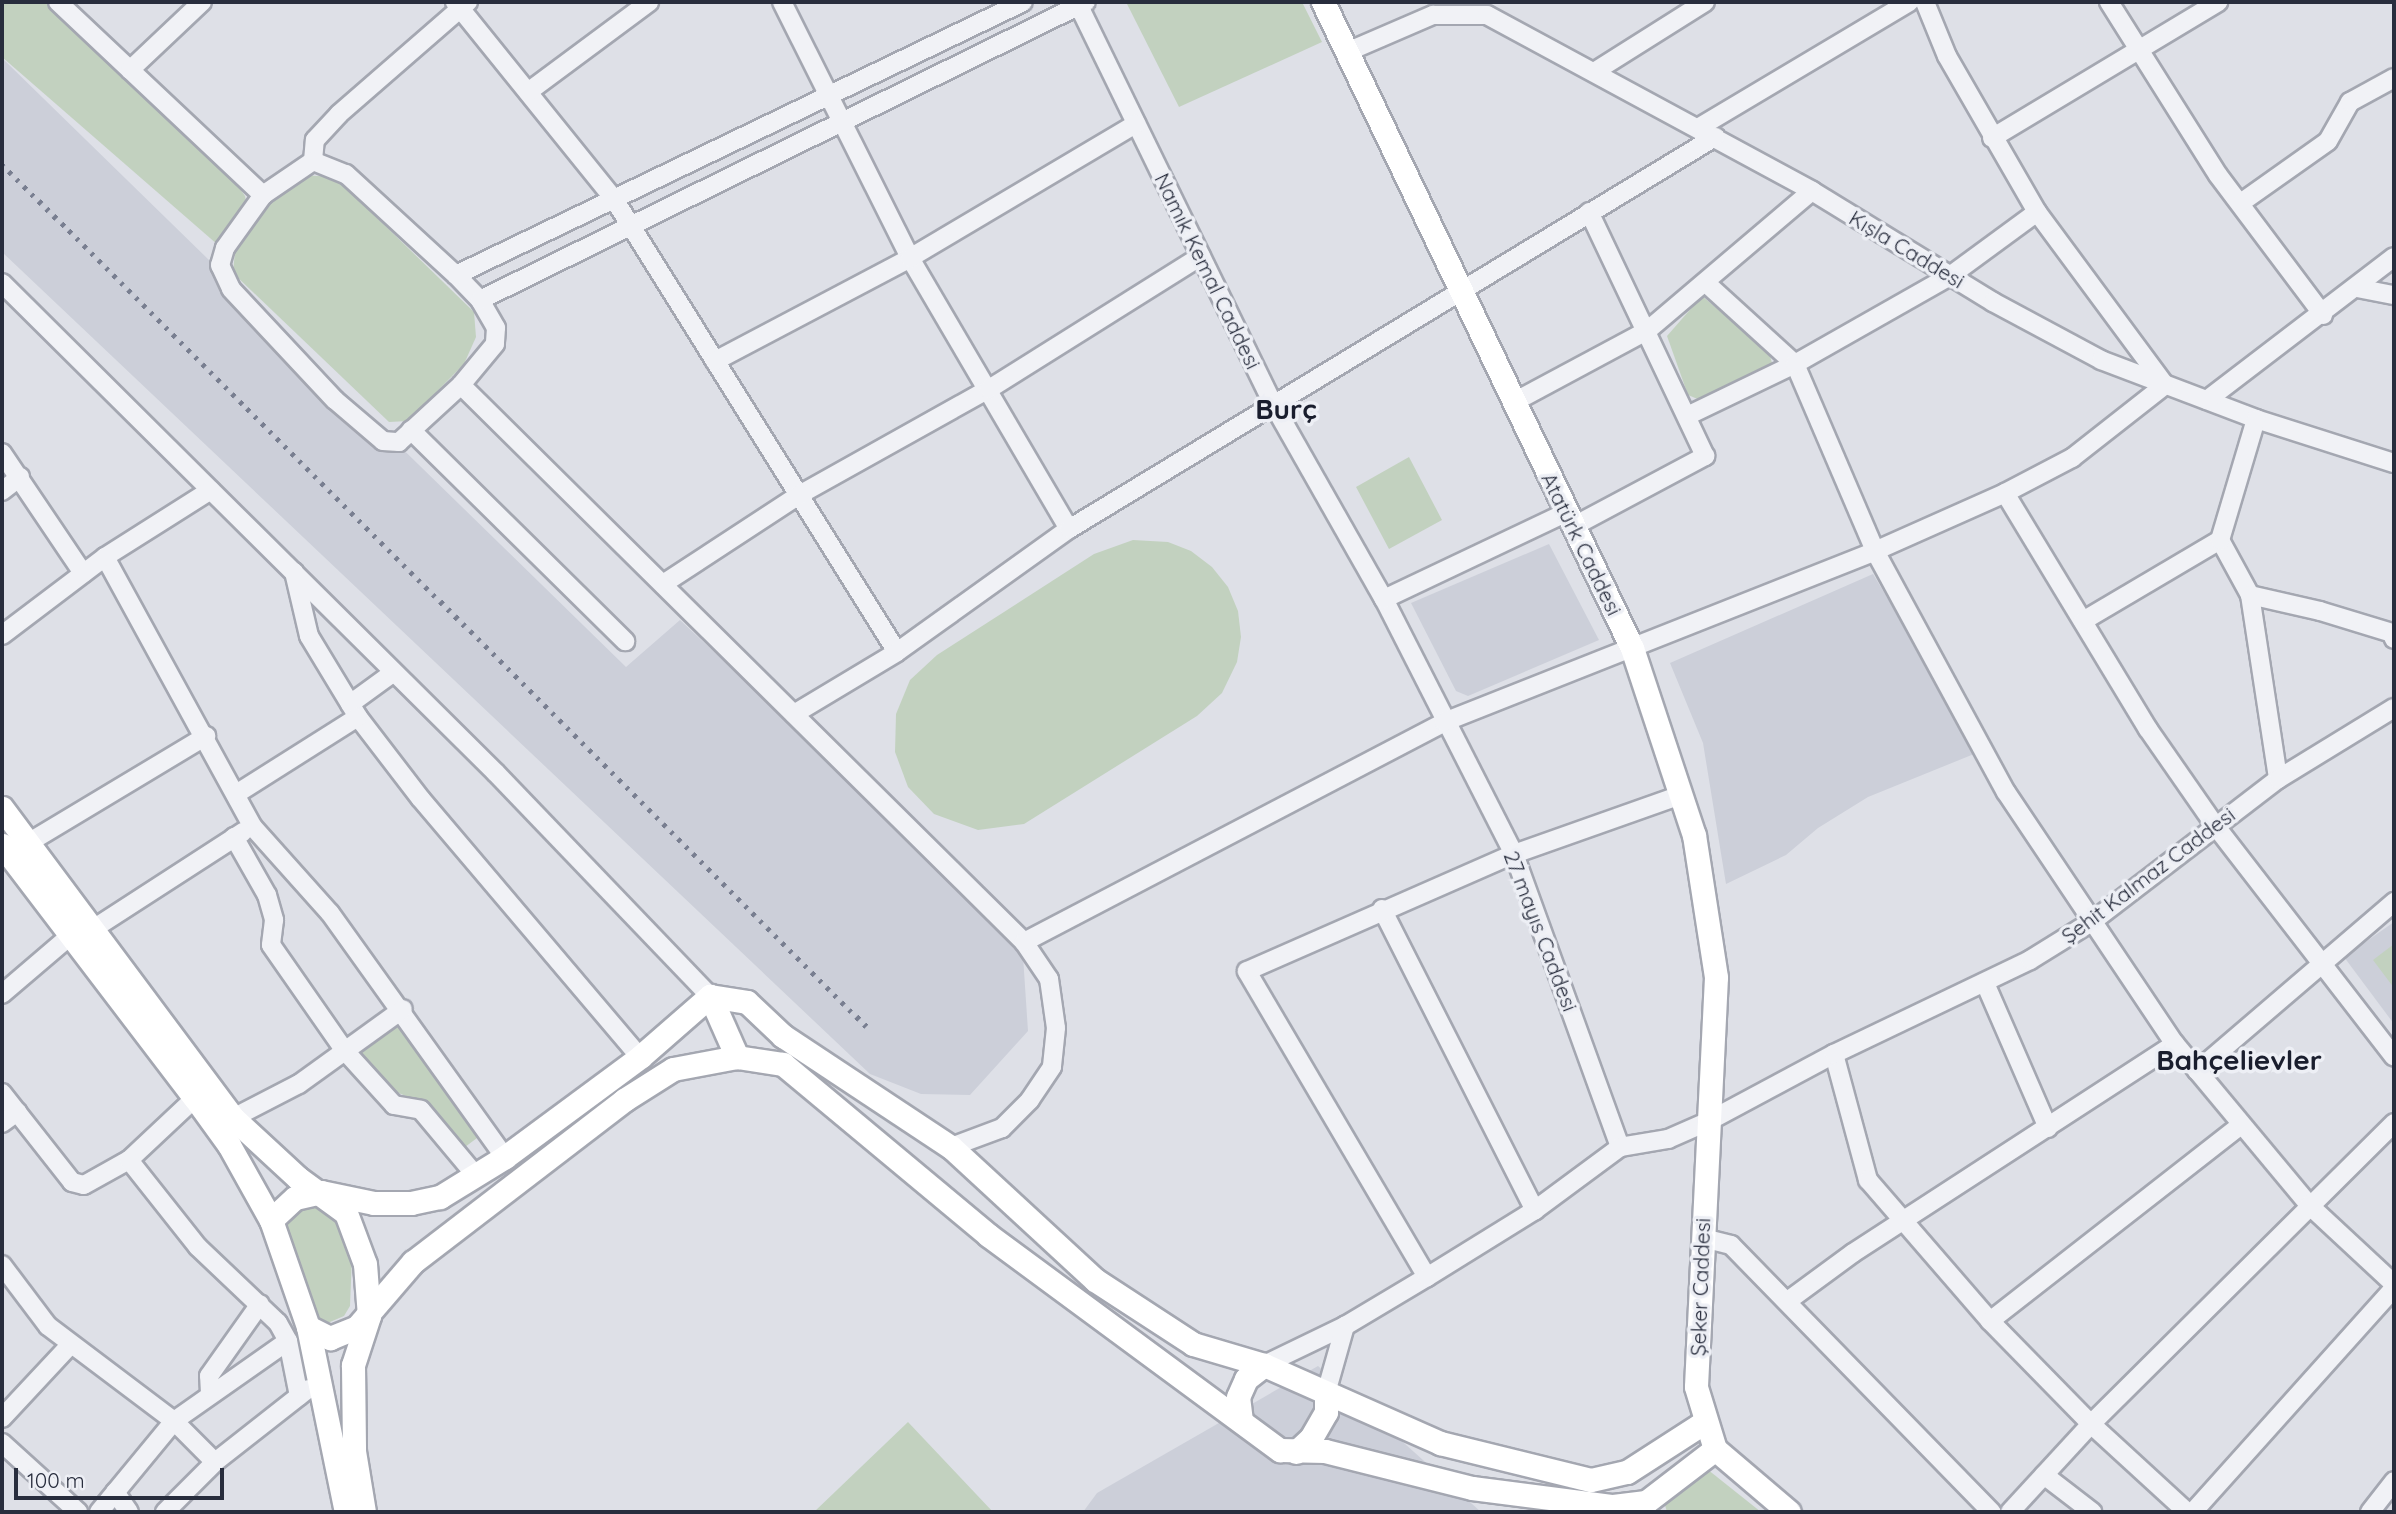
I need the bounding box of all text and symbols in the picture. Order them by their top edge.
street label: Namık Kemal Caddesi [1150,169,1266,373]
street label: Kışla Caddesi [1845,205,1969,293]
district label: Burç [1255,392,1317,426]
street label: Atatürk Caddesi [1537,469,1627,619]
street label: Şehit Kalmaz Caddesi [2056,802,2240,948]
street label: 27 mayıs Caddesi [1499,847,1583,1015]
district label: Bahçelievler [2156,1043,2322,1077]
street label: Şeker Caddesi [1685,1217,1715,1357]
scale bar [18,1454,228,1498]
text: 100 m [27,1467,85,1493]

